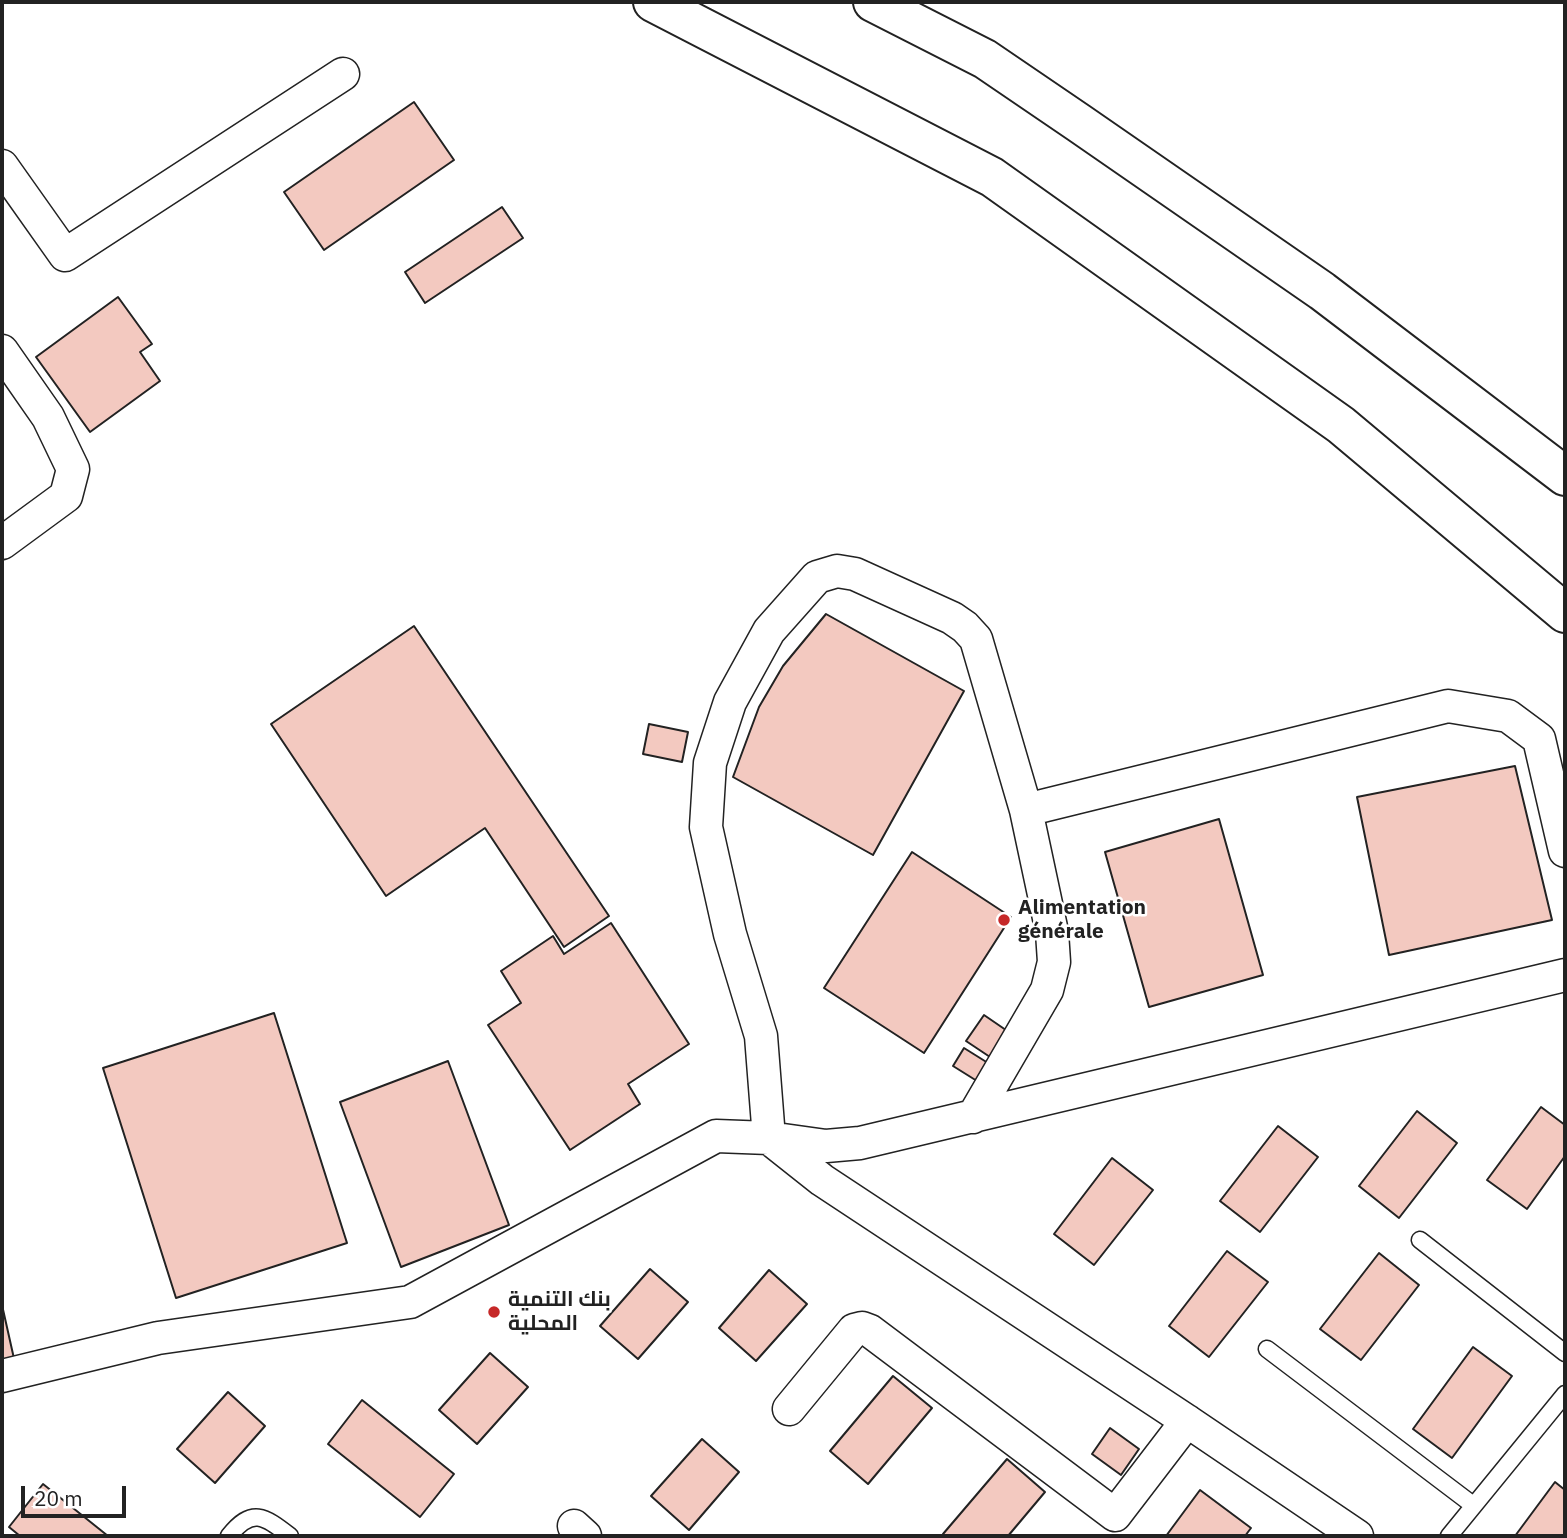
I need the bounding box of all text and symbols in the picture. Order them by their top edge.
place label: Alimentation générale [1018,895,1146,945]
marker: Alimentation générale [996,912,1012,928]
place label: بنك التنمية المحلية [508,1287,611,1337]
marker: بنك التنمية المحلية [486,1304,502,1320]
scale bar [24,1472,130,1516]
text: 20 m [34,1484,83,1512]

